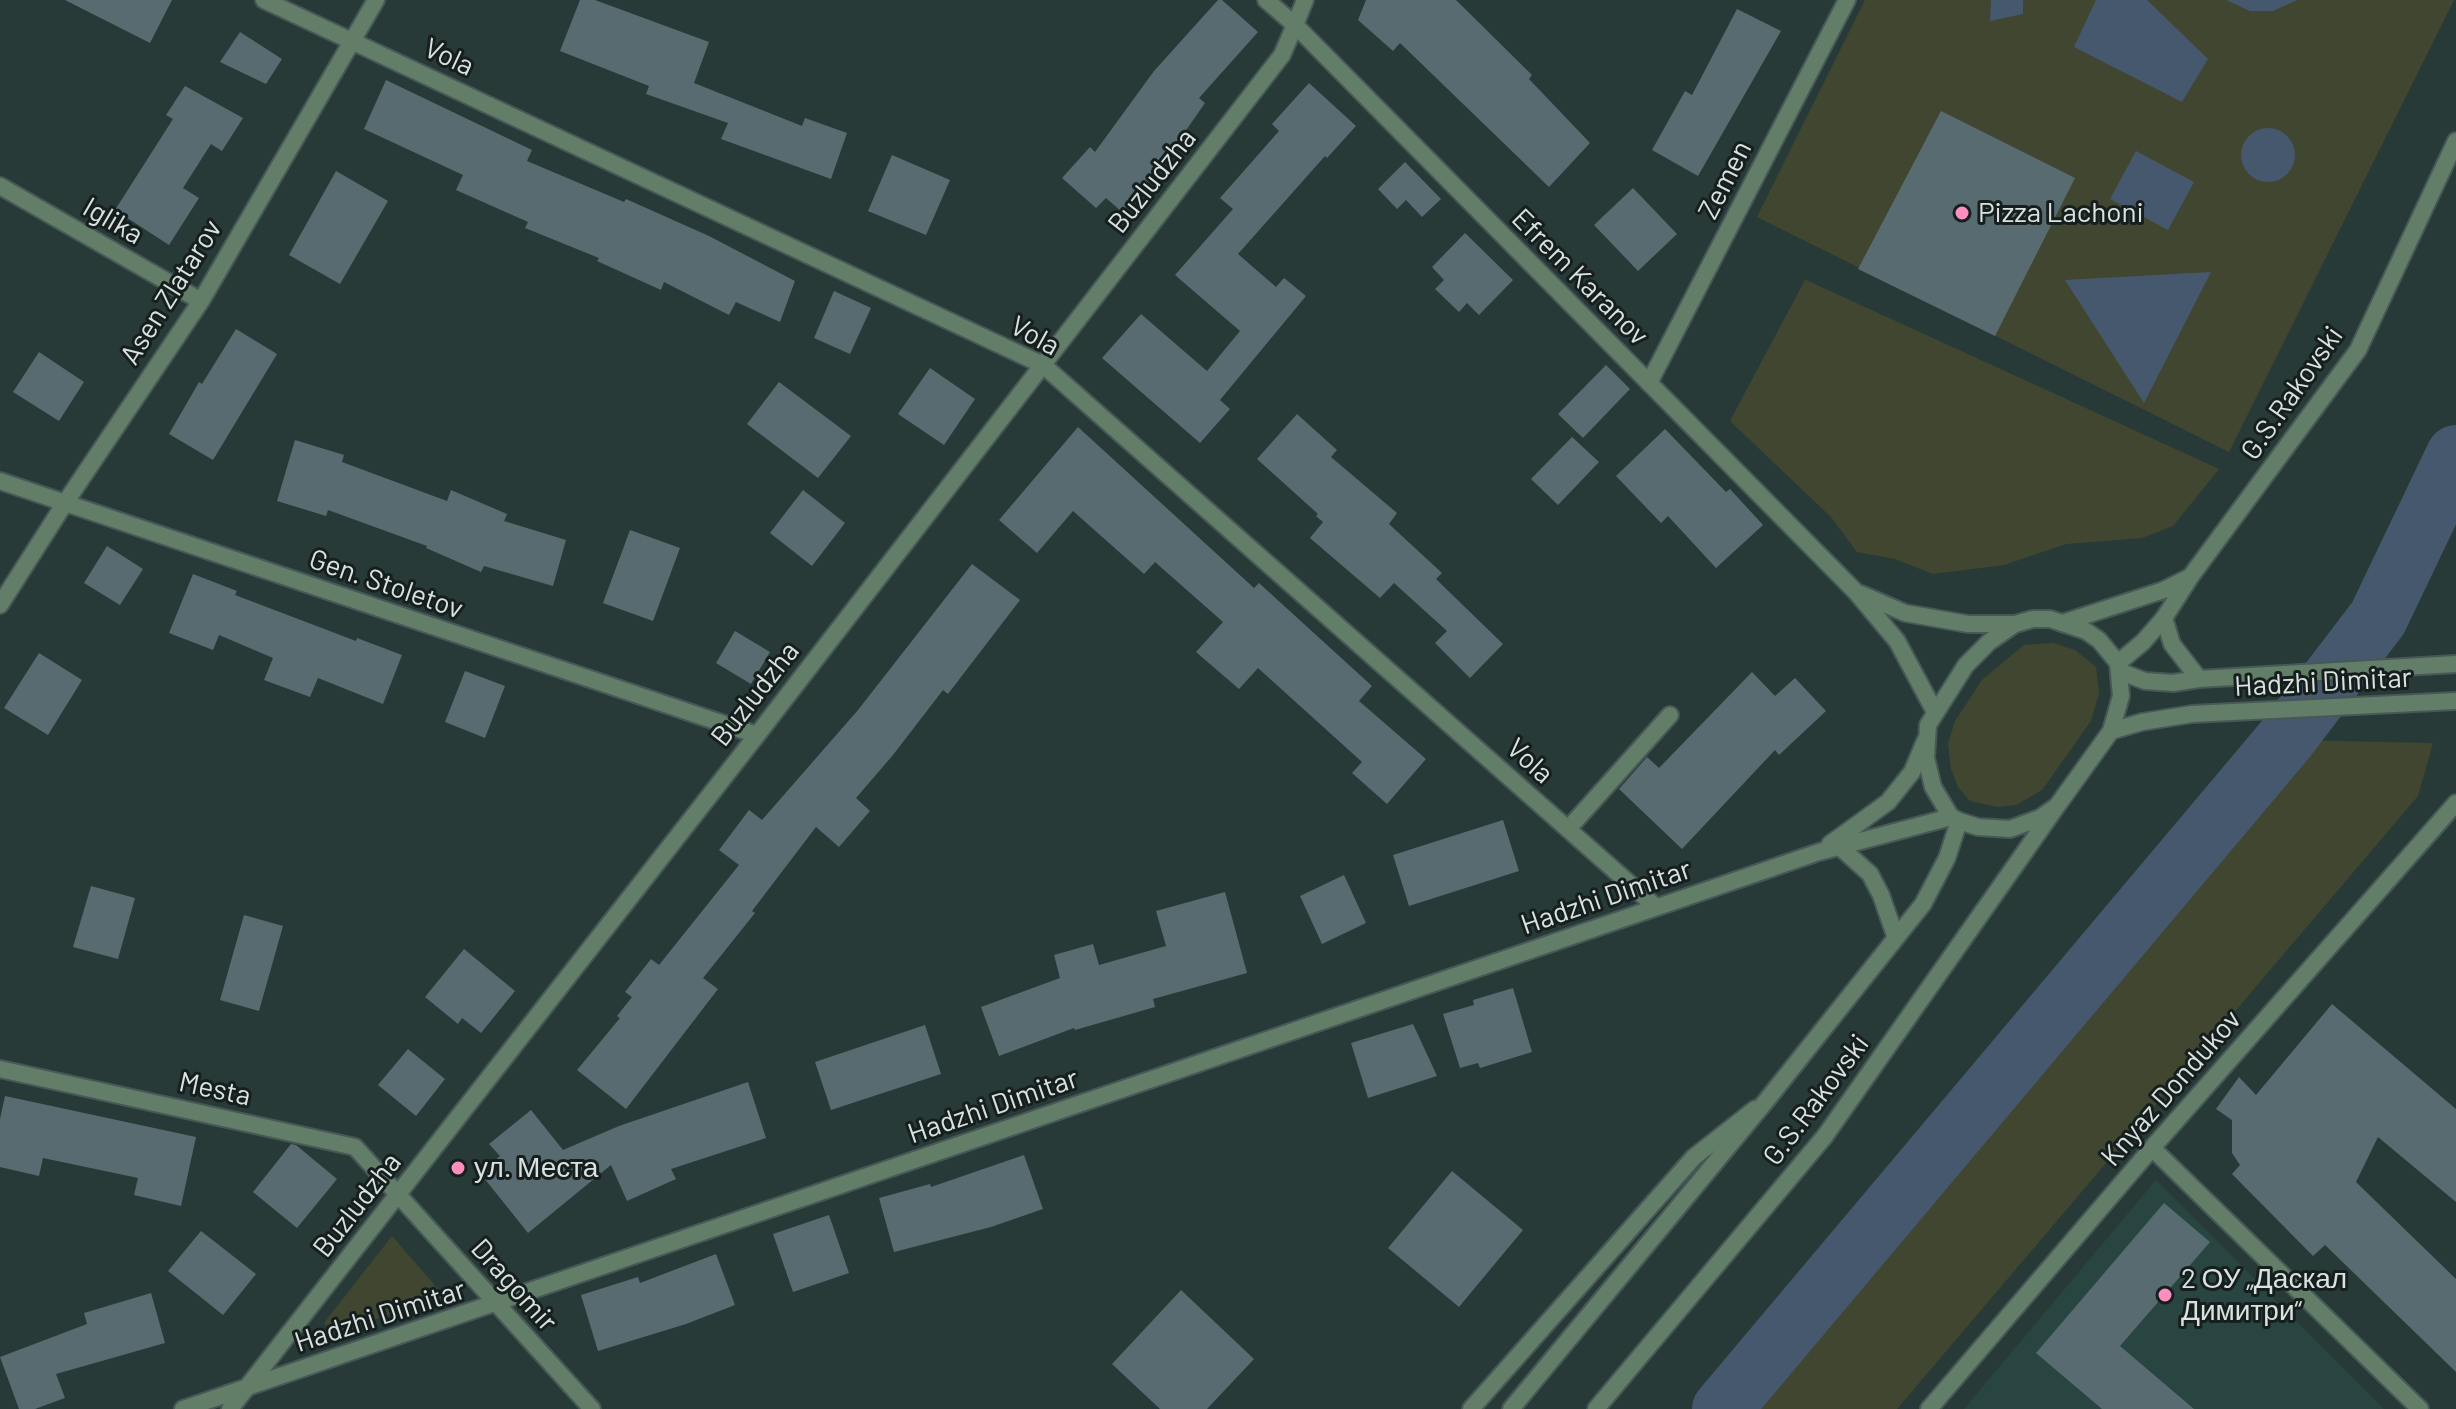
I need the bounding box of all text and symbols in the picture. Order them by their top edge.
street label: Vola [419,31,479,83]
street label: Buzludzha [1101,122,1203,240]
street label: Zemen [1691,135,1759,225]
street label: Iglika [77,190,149,252]
place label: Pizza Lachoni [1978,196,2144,230]
street label: Efrem Karanov [1505,202,1655,352]
marker: Pizza Lachoni [1953,204,1971,222]
street label: Asen Zlatarov [113,213,229,371]
street label: Vola [1004,309,1066,363]
street label: G.S.Rakovski [2234,320,2350,466]
street label: Gen. Stoletov [305,542,467,626]
street label: Buzludzha [704,635,806,753]
street label: Hadzhi Dimitar [2233,661,2413,703]
street label: Vola [1500,731,1560,791]
street label: Hadzhi Dimitar [1517,852,1695,942]
street label: Knyaz Dondukov [2094,1003,2248,1173]
street label: G.S.Rakovski [1756,1028,1876,1172]
street label: Hadzhi Dimitar [904,1061,1082,1151]
street label: Mesta [176,1065,254,1113]
street label: Buzludzha [306,1146,408,1264]
place label: ул. Места [474,1151,598,1185]
marker: ул. Места [449,1159,467,1177]
street label: Dragomir [464,1232,564,1338]
place label: 2 ОУ „Даскал Димитри“ [2181,1262,2347,1328]
street label: Hadzhi Dimitar [290,1273,470,1359]
marker: 2 ОУ „Даскал Димитри“ [2156,1286,2174,1304]

